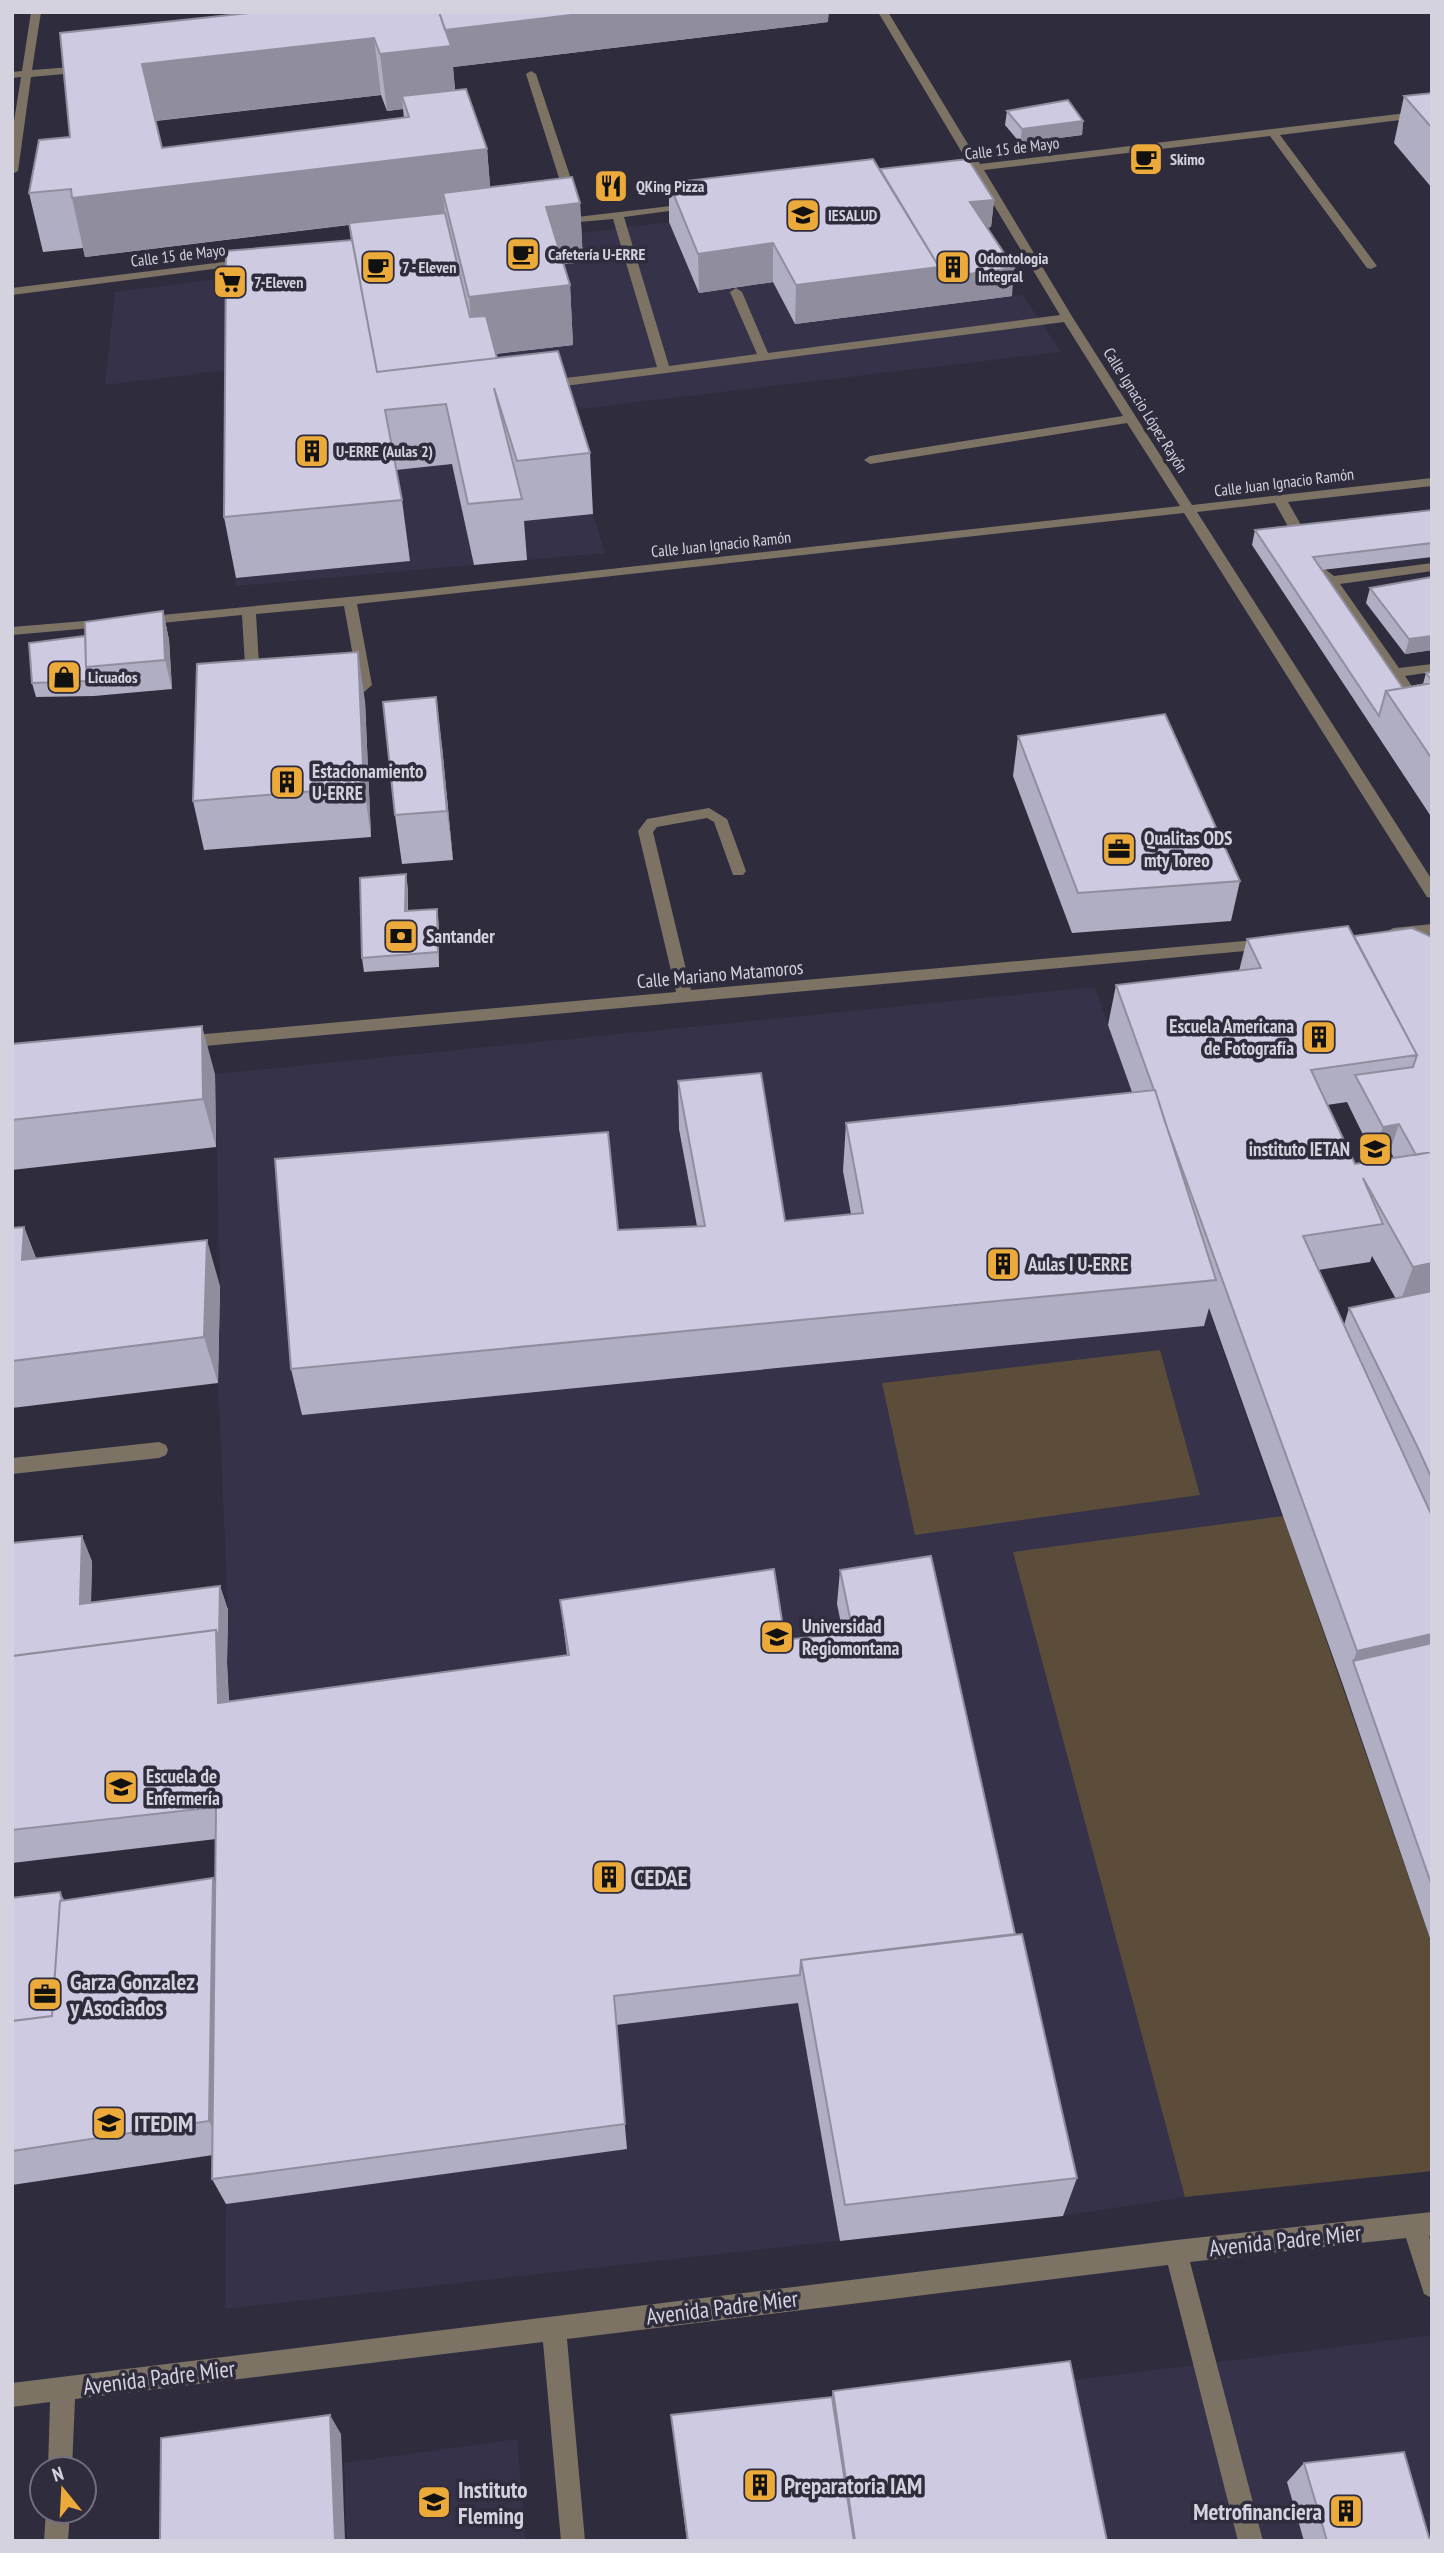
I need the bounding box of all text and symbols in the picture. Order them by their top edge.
street label: Calle 15 de Mayo [964,132,1061,164]
cafe icon: Skimo [1127,140,1165,178]
place label: Skimo [1170,149,1205,169]
restaurant icon: QKing Pizza [592,167,630,205]
place label: QKing Pizza [636,176,705,196]
school or university icon: IESALUD [784,196,822,234]
place label: IESALUD [828,205,878,225]
cafe icon: Cafetería U-ERRE [504,235,542,273]
street label: Calle 15 de Mayo [130,239,227,271]
place label: Cafetería U-ERRE [548,244,646,264]
cafe icon: 7 - Eleven [359,248,397,286]
building icon: Odontologia Integral [934,248,972,286]
place label: Odontologia Integral [978,248,1049,286]
place label: 7 - Eleven [402,257,456,277]
supermarket icon: 7-Eleven [211,263,249,301]
place label: 7-Eleven [254,272,303,292]
street label: Calle Ignacio López Rayón [1099,344,1193,476]
building icon: U-ERRE (Aulas 2) [293,432,331,470]
place label: U-ERRE (Aulas 2) [336,441,433,461]
street label: Calle Juan Ignacio Ramón [1213,464,1355,500]
street label: Calle Juan Ignacio Ramón [650,527,792,561]
shop icon: Licuados [45,658,83,696]
place label: Licuados [88,667,138,687]
place label: Estacionamiento U-ERRE [312,759,423,805]
building icon: Estacionamiento U-ERRE [268,763,306,801]
place label: Qualitas ODS mty Toreo [1144,826,1232,872]
office icon: Qualitas ODS mty Toreo [1100,830,1138,868]
bank icon: Santander [382,917,420,955]
place label: Santander [426,924,495,948]
street label: Calle Mariano Matamoros [636,955,804,993]
place label: Escuela Americana de Fotografía [1169,1014,1294,1060]
building icon: Escuela Americana de Fotografía [1300,1018,1338,1056]
school or university icon: instituto IETAN [1356,1130,1394,1168]
place label: instituto IETAN [1249,1137,1350,1161]
building icon: Aulas I U-ERRE [984,1245,1022,1283]
place label: Aulas I U-ERRE [1027,1252,1128,1276]
place label: Universidad Regiomontana [802,1614,900,1660]
school or university icon: Universidad Regiomontana [758,1618,796,1656]
place label: Escuela de Enfermería [146,1764,220,1810]
school or university icon: Escuela de Enfermería [102,1768,140,1806]
building icon: CEDAE [590,1858,628,1896]
place label: CEDAE [634,1863,688,1892]
place label: Garza Gonzalez y Asociados [69,1967,195,2022]
office icon: Garza Gonzalez y Asociados [26,1975,64,2013]
school or university icon: ITEDIM [90,2104,128,2142]
place label: ITEDIM [134,2109,193,2138]
street label: Avenida Padre Mier [1208,2218,1363,2262]
street label: Avenida Padre Mier [644,2283,800,2331]
street label: Avenida Padre Mier [81,2353,237,2401]
north arrow [28,2455,98,2525]
text: N [49,2461,66,2487]
building icon: Preparatoria IAM [741,2466,779,2504]
place label: Preparatoria IAM [784,2471,922,2500]
place label: Instituto Fleming [458,2475,528,2530]
school or university icon: Instituto Fleming [415,2483,453,2521]
building icon: Metrofinanciera [1327,2492,1365,2530]
place label: Metrofinanciera [1193,2497,1322,2526]

